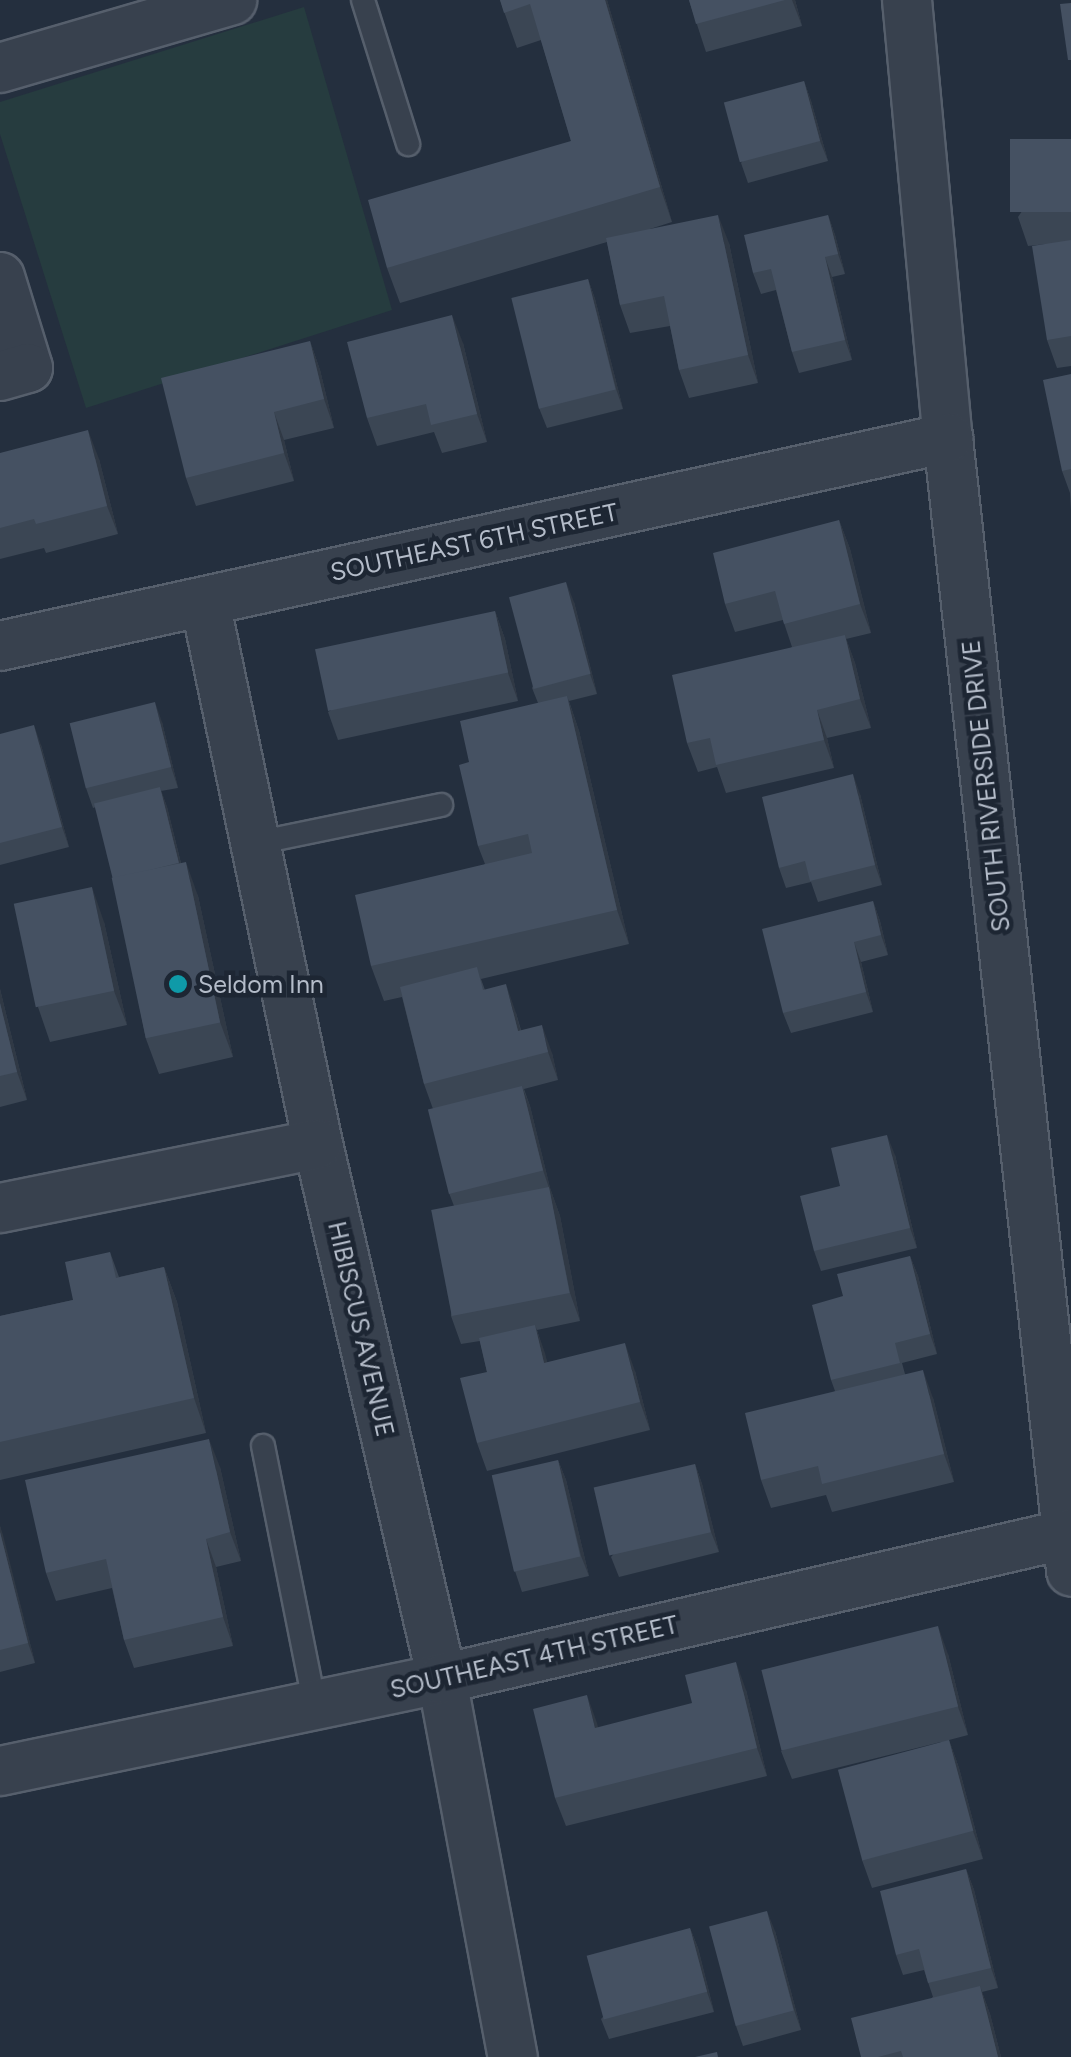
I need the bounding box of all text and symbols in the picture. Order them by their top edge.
street label: SOUTHEAST 6TH STREET [328,497,620,587]
street label: SOUTH RIVERSIDE DRIVE [956,639,1016,933]
place label: Seldom Inn [198,969,324,999]
marker: Seldom Inn [167,973,189,995]
street label: HIBISCUS AVENUE [322,1218,400,1440]
street label: SOUTHEAST 4TH STREET [387,1609,681,1705]

